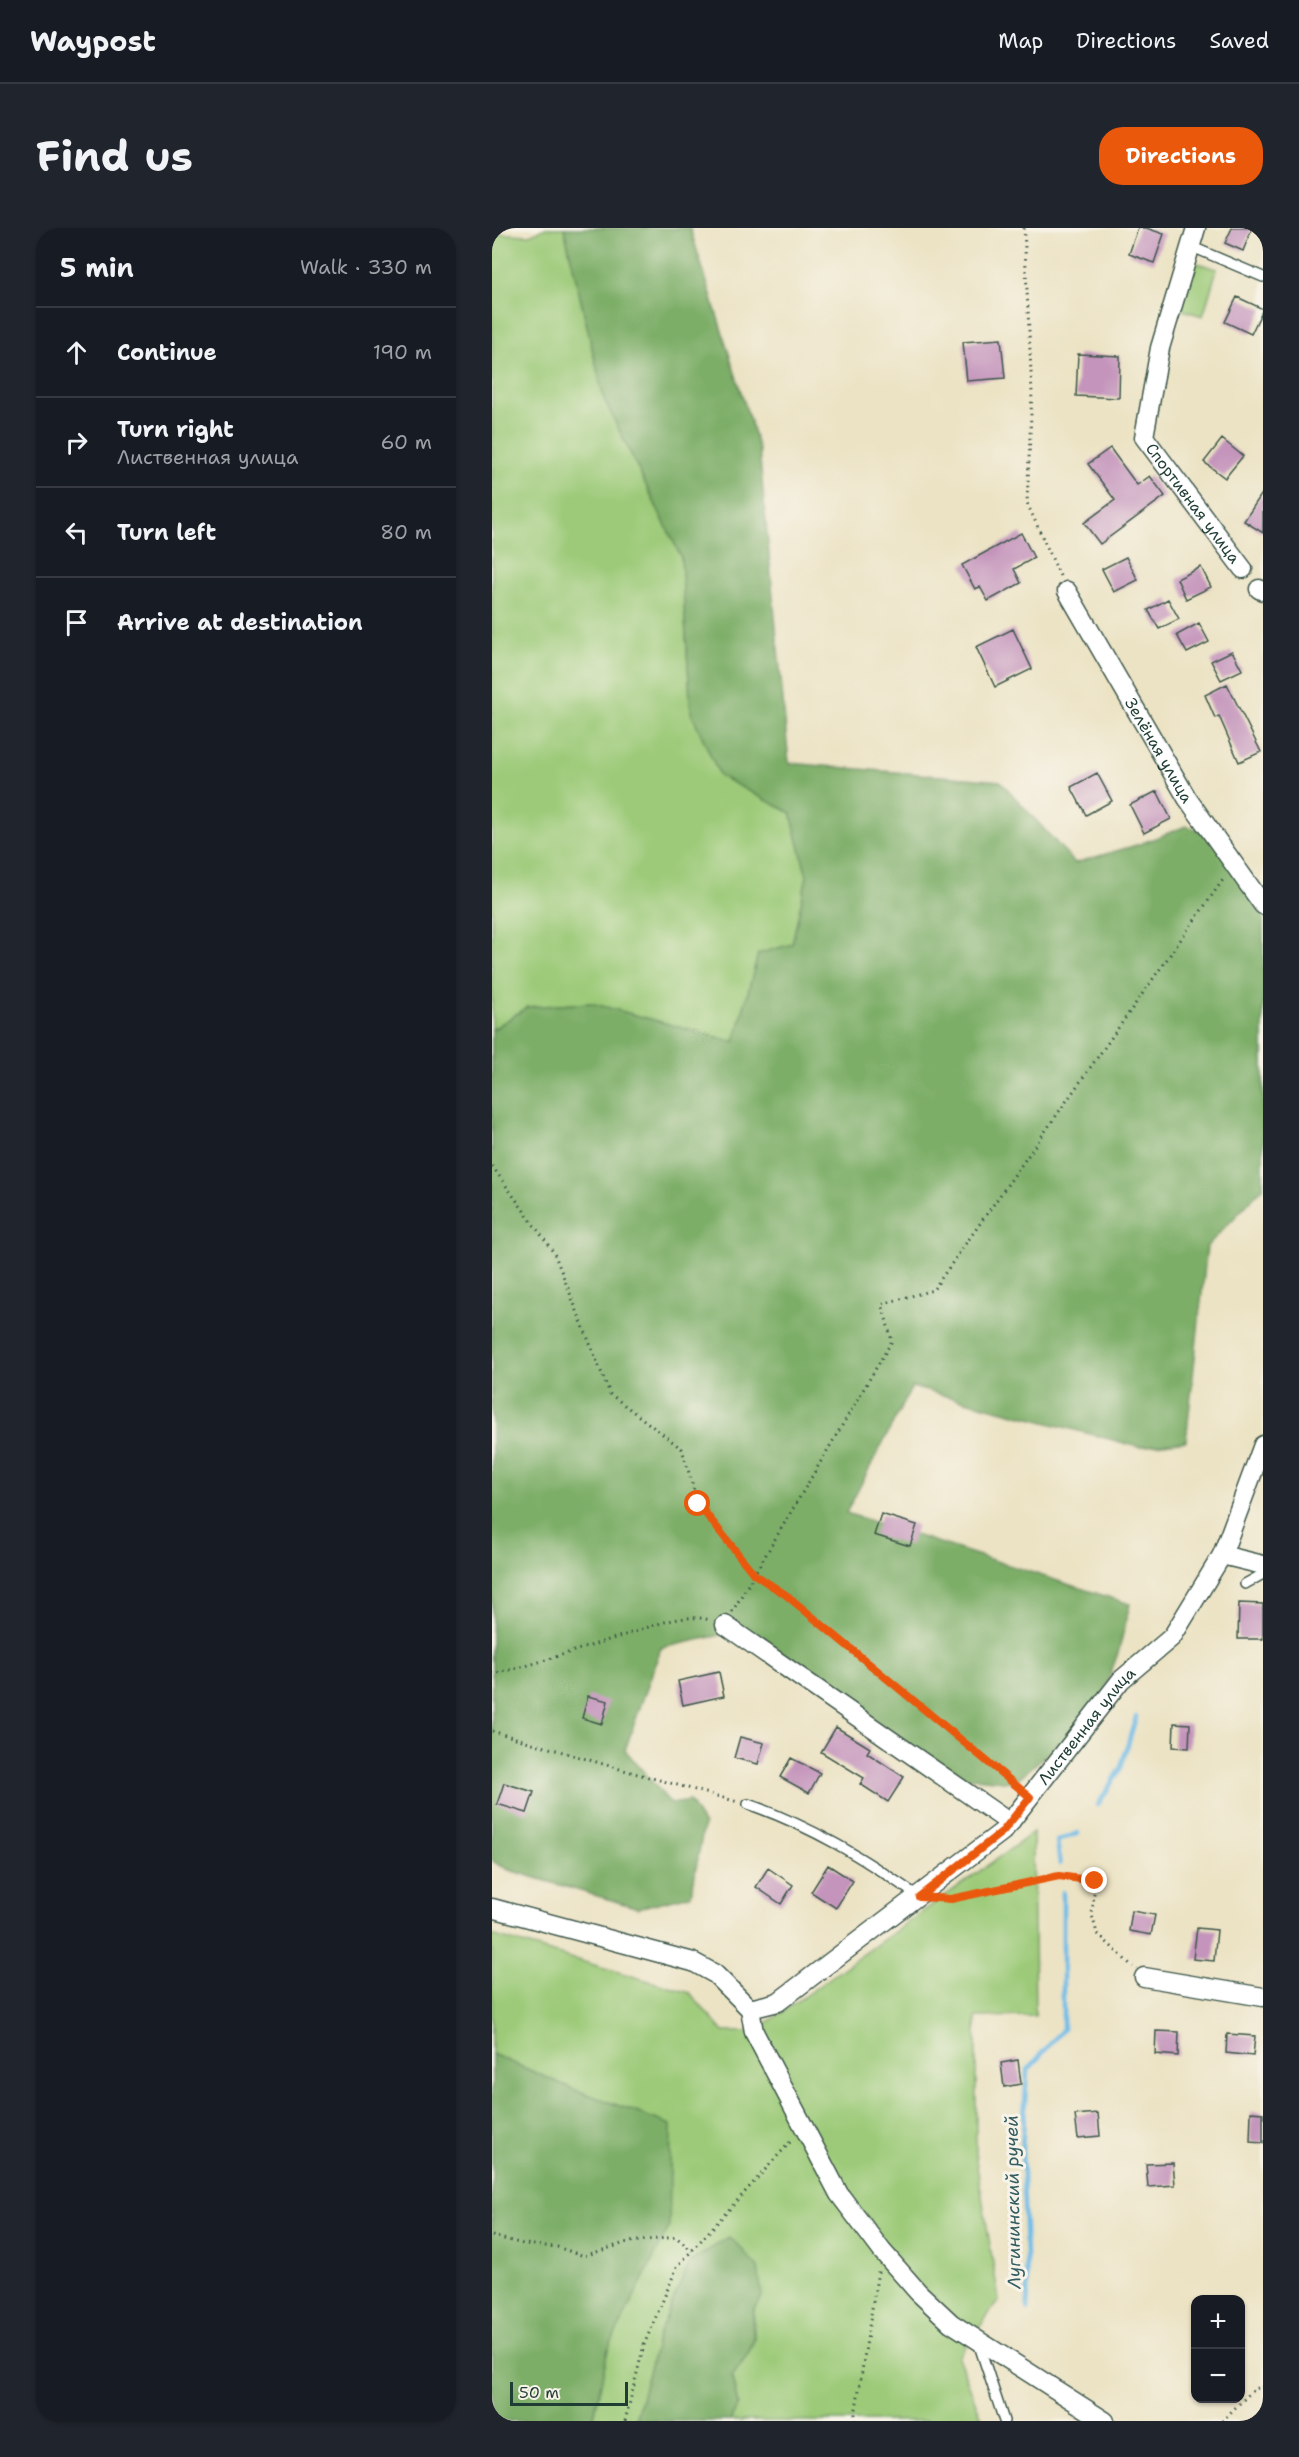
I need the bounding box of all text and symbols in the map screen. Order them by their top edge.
text: Waypost [30,22,156,60]
text: Map [998,27,1043,55]
text: Directions [1076,27,1176,55]
text: Saved [1209,27,1269,55]
button: Directions [1099,127,1263,185]
text: Find us [36,128,193,184]
text: 5 min [60,250,134,285]
text: Walk · 330 m [300,254,432,280]
icon: ahead [60,336,93,369]
text: Continue [117,338,217,367]
text: 190 m [373,339,432,365]
text: Turn right [117,415,234,444]
icon: right [60,426,93,459]
text: 60 m [380,429,432,455]
street label: Спортивная улица [1141,439,1245,568]
text: Лиственная улица [117,444,298,470]
icon: left [60,516,93,549]
text: Turn left [117,518,216,547]
text: 80 m [380,519,432,545]
icon: arrive [60,606,93,639]
text: Arrive at destination [117,608,363,637]
street label: Зелёная улица [1120,694,1198,807]
route start [684,1490,710,1516]
street label: Лиственная улица [1033,1662,1140,1789]
route end [1081,1867,1107,1893]
water label: Лугининский ручей [999,2115,1027,2290]
map controls [1191,2295,1245,2403]
button: + [1191,2295,1245,2349]
button: − [1191,2349,1245,2403]
scale bar [510,2379,628,2406]
text: 50 m [519,2382,559,2403]

